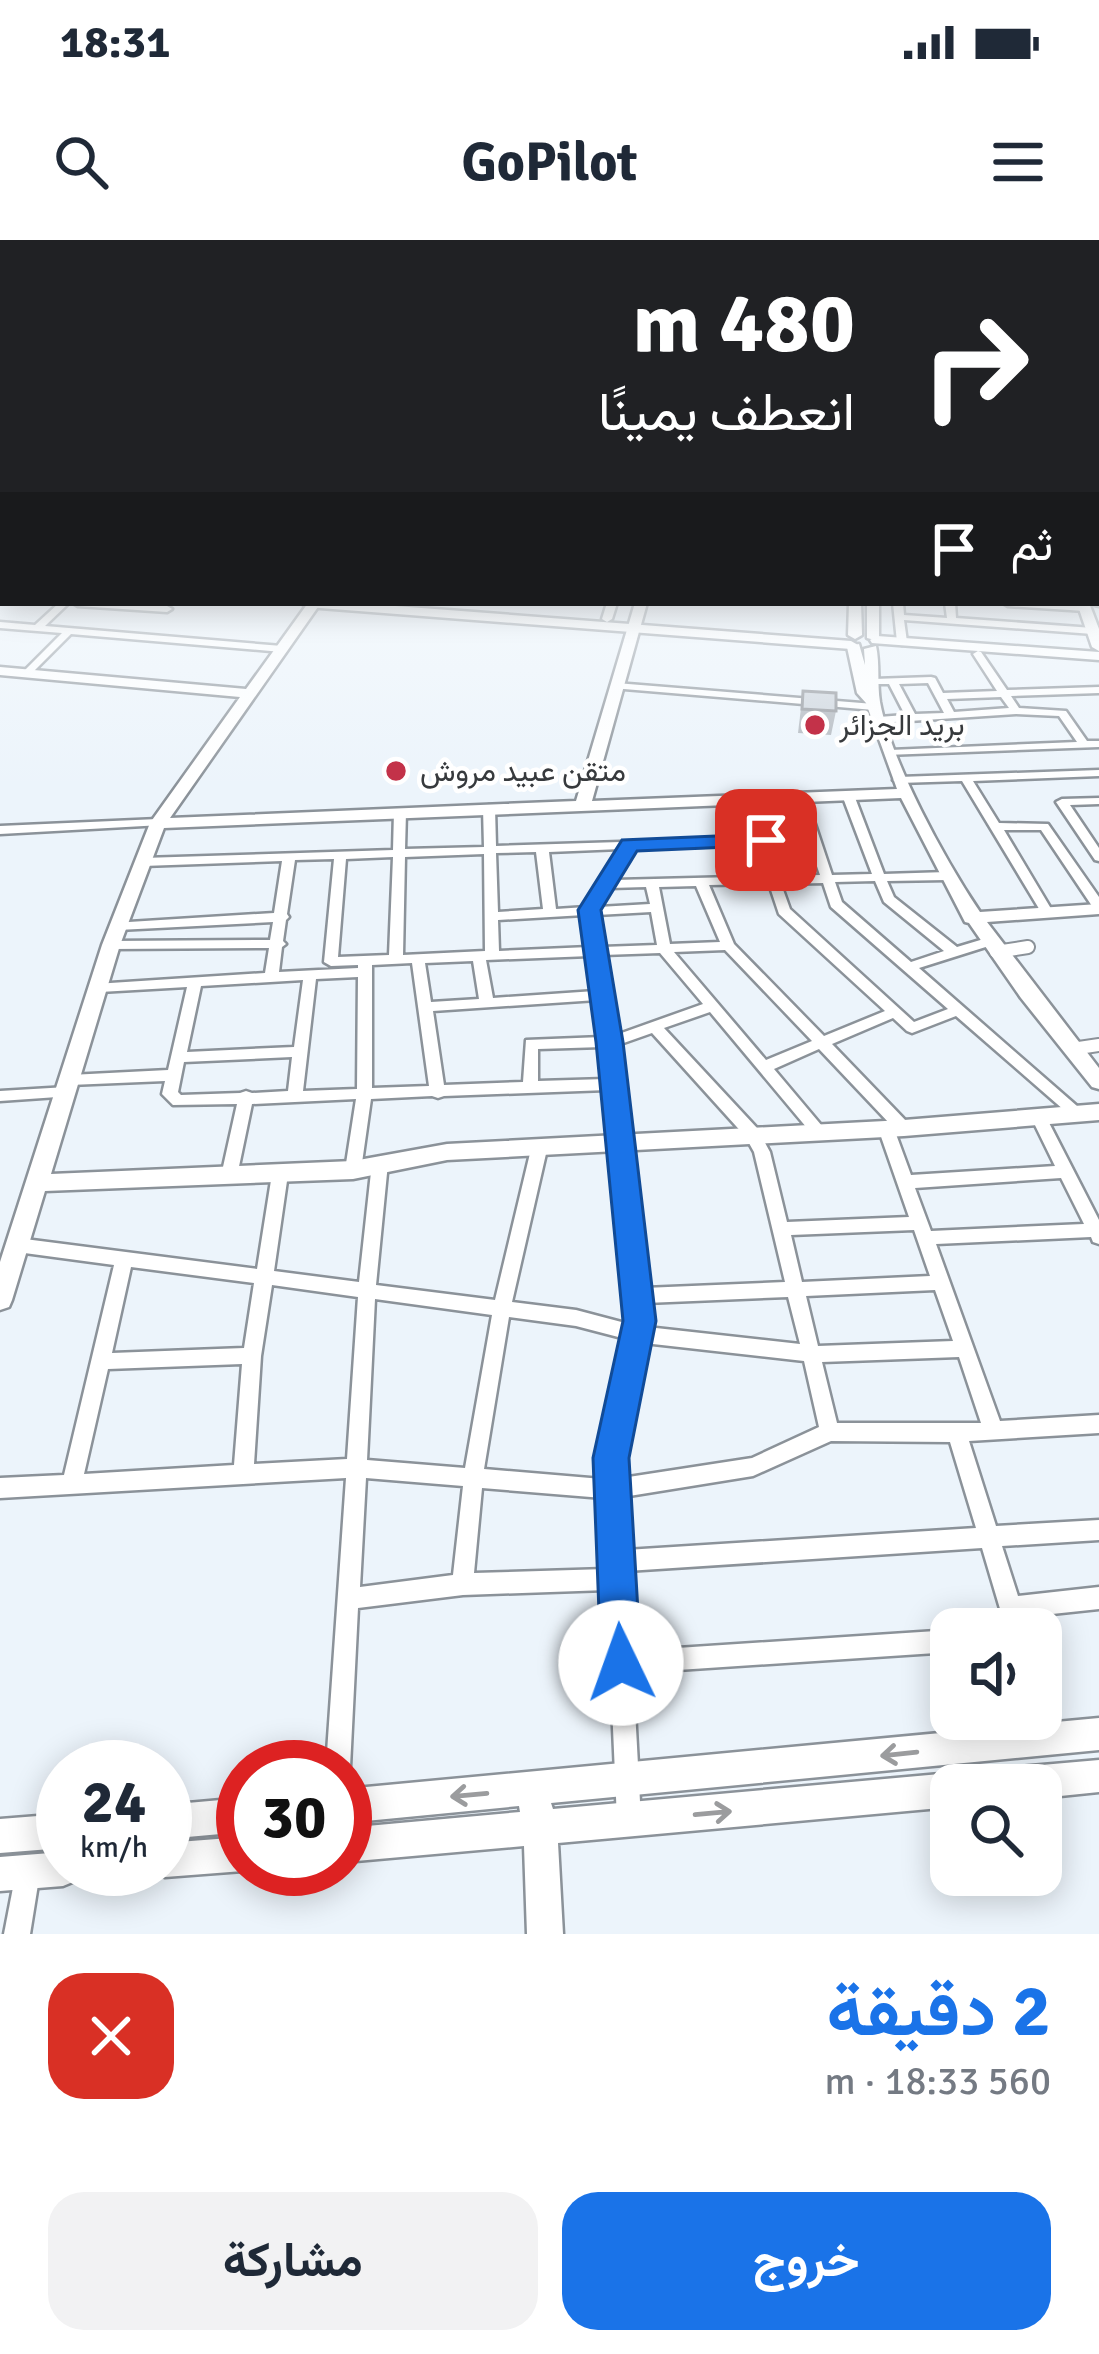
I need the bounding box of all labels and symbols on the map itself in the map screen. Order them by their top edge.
place label: بريد الجزائر [838,707,965,744]
marker: بريد الجزائر [802,712,828,738]
place label: متقن عبيد مروش [420,753,626,790]
marker: متقن عبيد مروش [383,758,409,784]
pin [715,789,817,891]
position arrow [558,1600,684,1726]
speed limit sign: 30 [216,1740,372,1896]
one-way arrow [880,1743,919,1766]
one-way arrow [450,1784,489,1807]
one-way arrow [692,1801,731,1824]

